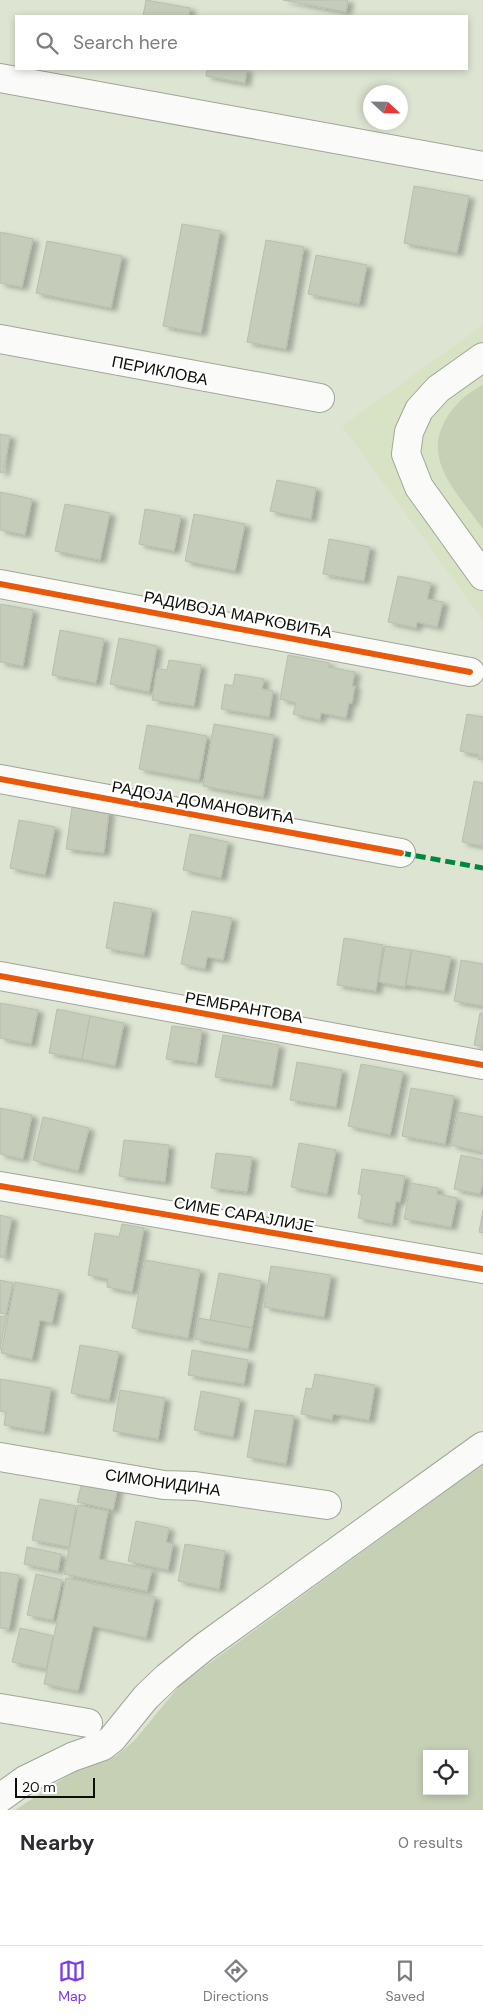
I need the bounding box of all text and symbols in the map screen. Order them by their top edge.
search box [15,15,468,70]
icon: search [33,29,61,57]
text: Search here [73,30,178,55]
north arrow [363,85,408,130]
street label: ПЕРИКЛОВА [110,351,210,390]
street label: РАДИВОЈА МАРКОВИЋА [142,586,334,643]
street label: РАДОЈА ДОМАНОВИЋА [110,776,296,829]
street label: РЕМБРАНТОВА [183,987,305,1028]
street label: СИМЕ САРАЈЛИЈЕ [172,1192,316,1237]
street label: СИМОНИДИНА [104,1464,222,1501]
map controls [423,1750,468,1795]
button: locate [423,1750,468,1795]
scale bar [15,1775,95,1798]
text: 20 m [22,1778,56,1796]
text: Nearby [20,1829,94,1857]
text: 0 results [398,1832,463,1853]
tab: Map [58,1957,86,2005]
tab: Directions [203,1957,269,2005]
tab: Saved [385,1957,425,2005]

